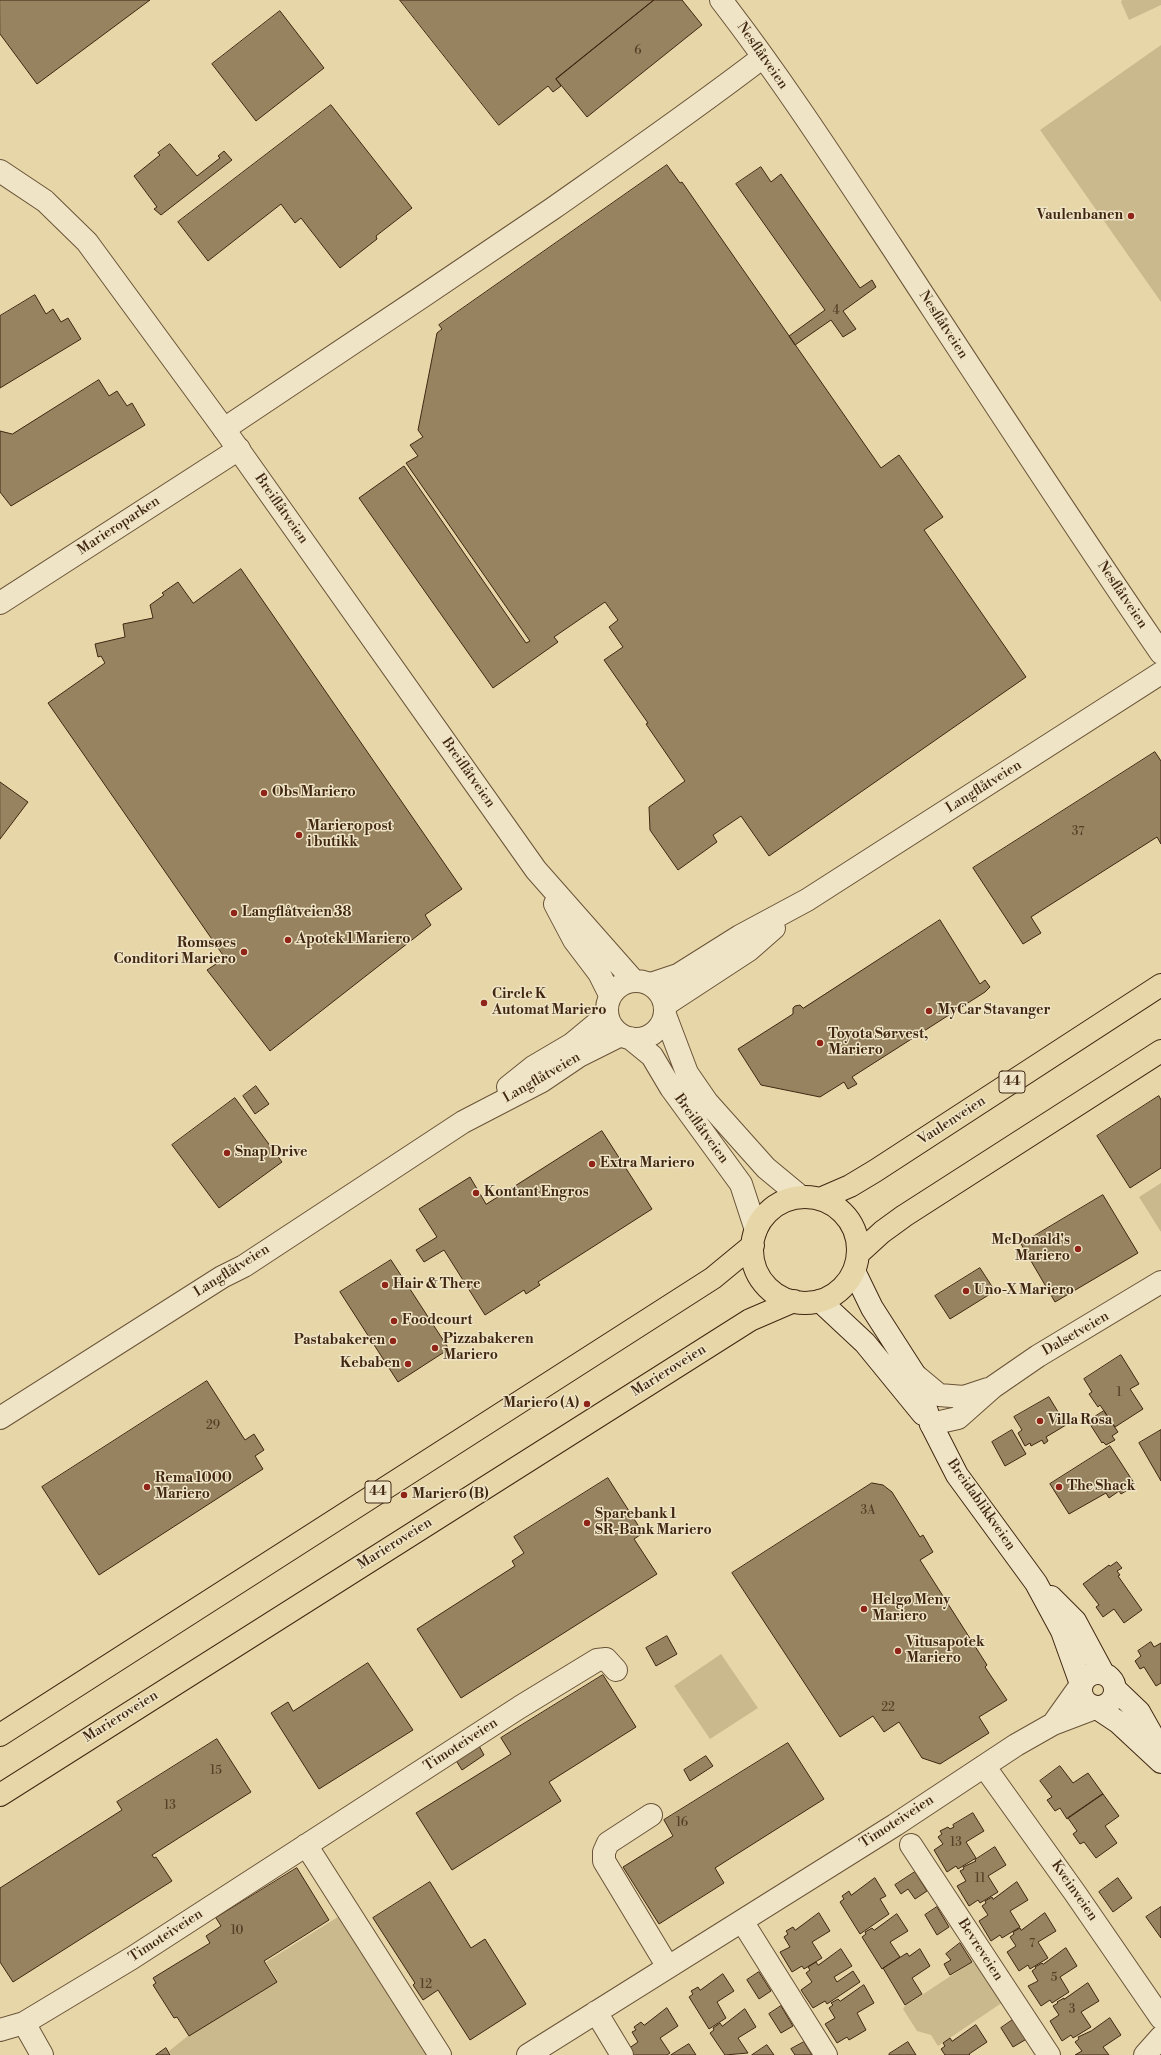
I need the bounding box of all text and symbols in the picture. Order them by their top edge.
street label: Nesflåtveien [733,19,791,93]
house number: 6 [634,44,642,58]
place label: Vaulenbanen [1037,208,1123,224]
marker: Vaulenbanen [1126,211,1136,221]
street label: Nesflåtveien [915,288,971,362]
house number: 4 [832,304,840,318]
street label: Breiflåtveien [251,471,311,547]
street label: Marieroparken [75,493,163,559]
street label: Nesflåtveien [1093,558,1151,632]
street label: Breiflåtveien [438,735,498,811]
street label: Langflåtveien [943,757,1025,817]
place label: Obs Mariero [272,785,356,801]
marker: Obs Mariero [259,788,269,798]
place label: Mariero post i butikk [307,819,393,852]
house number: 37 [1072,825,1084,839]
marker: Mariero post i butikk [294,830,304,840]
place label: Langflåtveien 38 [242,905,351,921]
marker: Langflåtveien 38 [229,908,239,918]
place label: Apotek 1 Mariero [296,932,410,948]
marker: Apotek 1 Mariero [283,935,293,945]
place label: Romsøes Conditori Mariero [114,936,236,968]
marker: Romsøes Conditori Mariero [239,947,249,957]
place label: Circle K Automat Mariero [492,987,606,1020]
marker: Circle K Automat Mariero [479,998,489,1008]
place label: MyCar Stavanger [937,1003,1051,1019]
marker: MyCar Stavanger [924,1006,934,1016]
place label: Toyota Sørvest, Mariero [828,1027,928,1060]
marker: Toyota Sørvest, Mariero [815,1038,825,1048]
street label: Langflåtveien [500,1049,584,1107]
road number: 44 [999,1071,1025,1093]
street label: Breiflåtveien [670,1091,732,1167]
street label: Vaulenveien [915,1093,989,1149]
place label: Snap Drive [235,1145,307,1161]
marker: Snap Drive [222,1148,232,1158]
place label: Extra Mariero [600,1156,695,1172]
marker: Extra Mariero [587,1159,597,1169]
place label: Kontant Engros [484,1185,589,1201]
marker: Kontant Engros [471,1188,481,1198]
place label: McDonald's Mariero [991,1233,1070,1266]
street label: Langflåtveien [191,1241,273,1301]
marker: McDonald's Mariero [1073,1244,1083,1254]
place label: Hair & There [393,1277,480,1293]
marker: Hair & There [380,1280,390,1290]
place label: Uno-X Mariero [974,1283,1074,1299]
marker: Uno-X Mariero [961,1286,971,1296]
street label: Dalsetveien [1040,1308,1112,1360]
place label: Foodcourt [402,1313,473,1329]
marker: Foodcourt [389,1316,399,1326]
place label: Pizzabakeren Mariero [443,1332,534,1364]
place label: Pastabakeren [294,1333,385,1349]
marker: Pastabakeren [388,1336,398,1346]
street label: Marieroveien [629,1341,709,1401]
marker: Pizzabakeren Mariero [430,1343,440,1353]
place label: Kebaben [340,1356,400,1372]
marker: Kebaben [403,1359,413,1369]
house number: 1 [1116,1386,1122,1400]
place label: Mariero (A) [503,1396,579,1412]
marker: Mariero (A) [582,1399,592,1409]
place label: Villa Rosa [1048,1413,1112,1429]
marker: Villa Rosa [1035,1416,1045,1426]
house number: 29 [206,1419,220,1433]
street label: Breidablikkveien [943,1456,1019,1554]
place label: Rema 1000 Mariero [155,1471,232,1504]
place label: The Shack [1067,1479,1135,1495]
road number: 44 [365,1481,391,1503]
marker: Rema 1000 Mariero [142,1482,152,1492]
marker: The Shack [1054,1482,1064,1492]
place label: Mariero (B) [412,1487,488,1503]
marker: Mariero (B) [399,1490,409,1500]
house number: 3A [861,1504,875,1518]
place label: Sparebank 1 SR-Bank Mariero [595,1507,712,1540]
street label: Marieroveien [355,1514,435,1574]
marker: Sparebank 1 SR-Bank Mariero [582,1518,592,1528]
place label: Helgø Meny Mariero [872,1593,950,1626]
marker: Helgø Meny Mariero [859,1604,869,1614]
place label: Vitusapotek Mariero [906,1635,985,1668]
marker: Vitusapotek Mariero [893,1646,903,1656]
street label: Marieroveien [81,1687,161,1747]
house number: 22 [881,1701,895,1715]
street label: Timoteiveien [421,1715,501,1775]
house number: 15 [210,1764,222,1778]
street label: Timoteiveien [857,1792,937,1852]
house number: 13 [164,1799,176,1813]
house number: 16 [676,1816,688,1830]
house number: 13 [950,1836,962,1850]
street label: Kveinveien [1047,1857,1101,1925]
house number: 11 [975,1872,985,1886]
street label: Timoteiveien [126,1906,206,1966]
street label: Bevreveien [954,1916,1006,1984]
house number: 10 [231,1924,243,1938]
house number: 7 [1029,1937,1035,1951]
house number: 5 [1051,1971,1057,1985]
house number: 12 [420,1978,432,1992]
house number: 3 [1069,2003,1075,2017]

